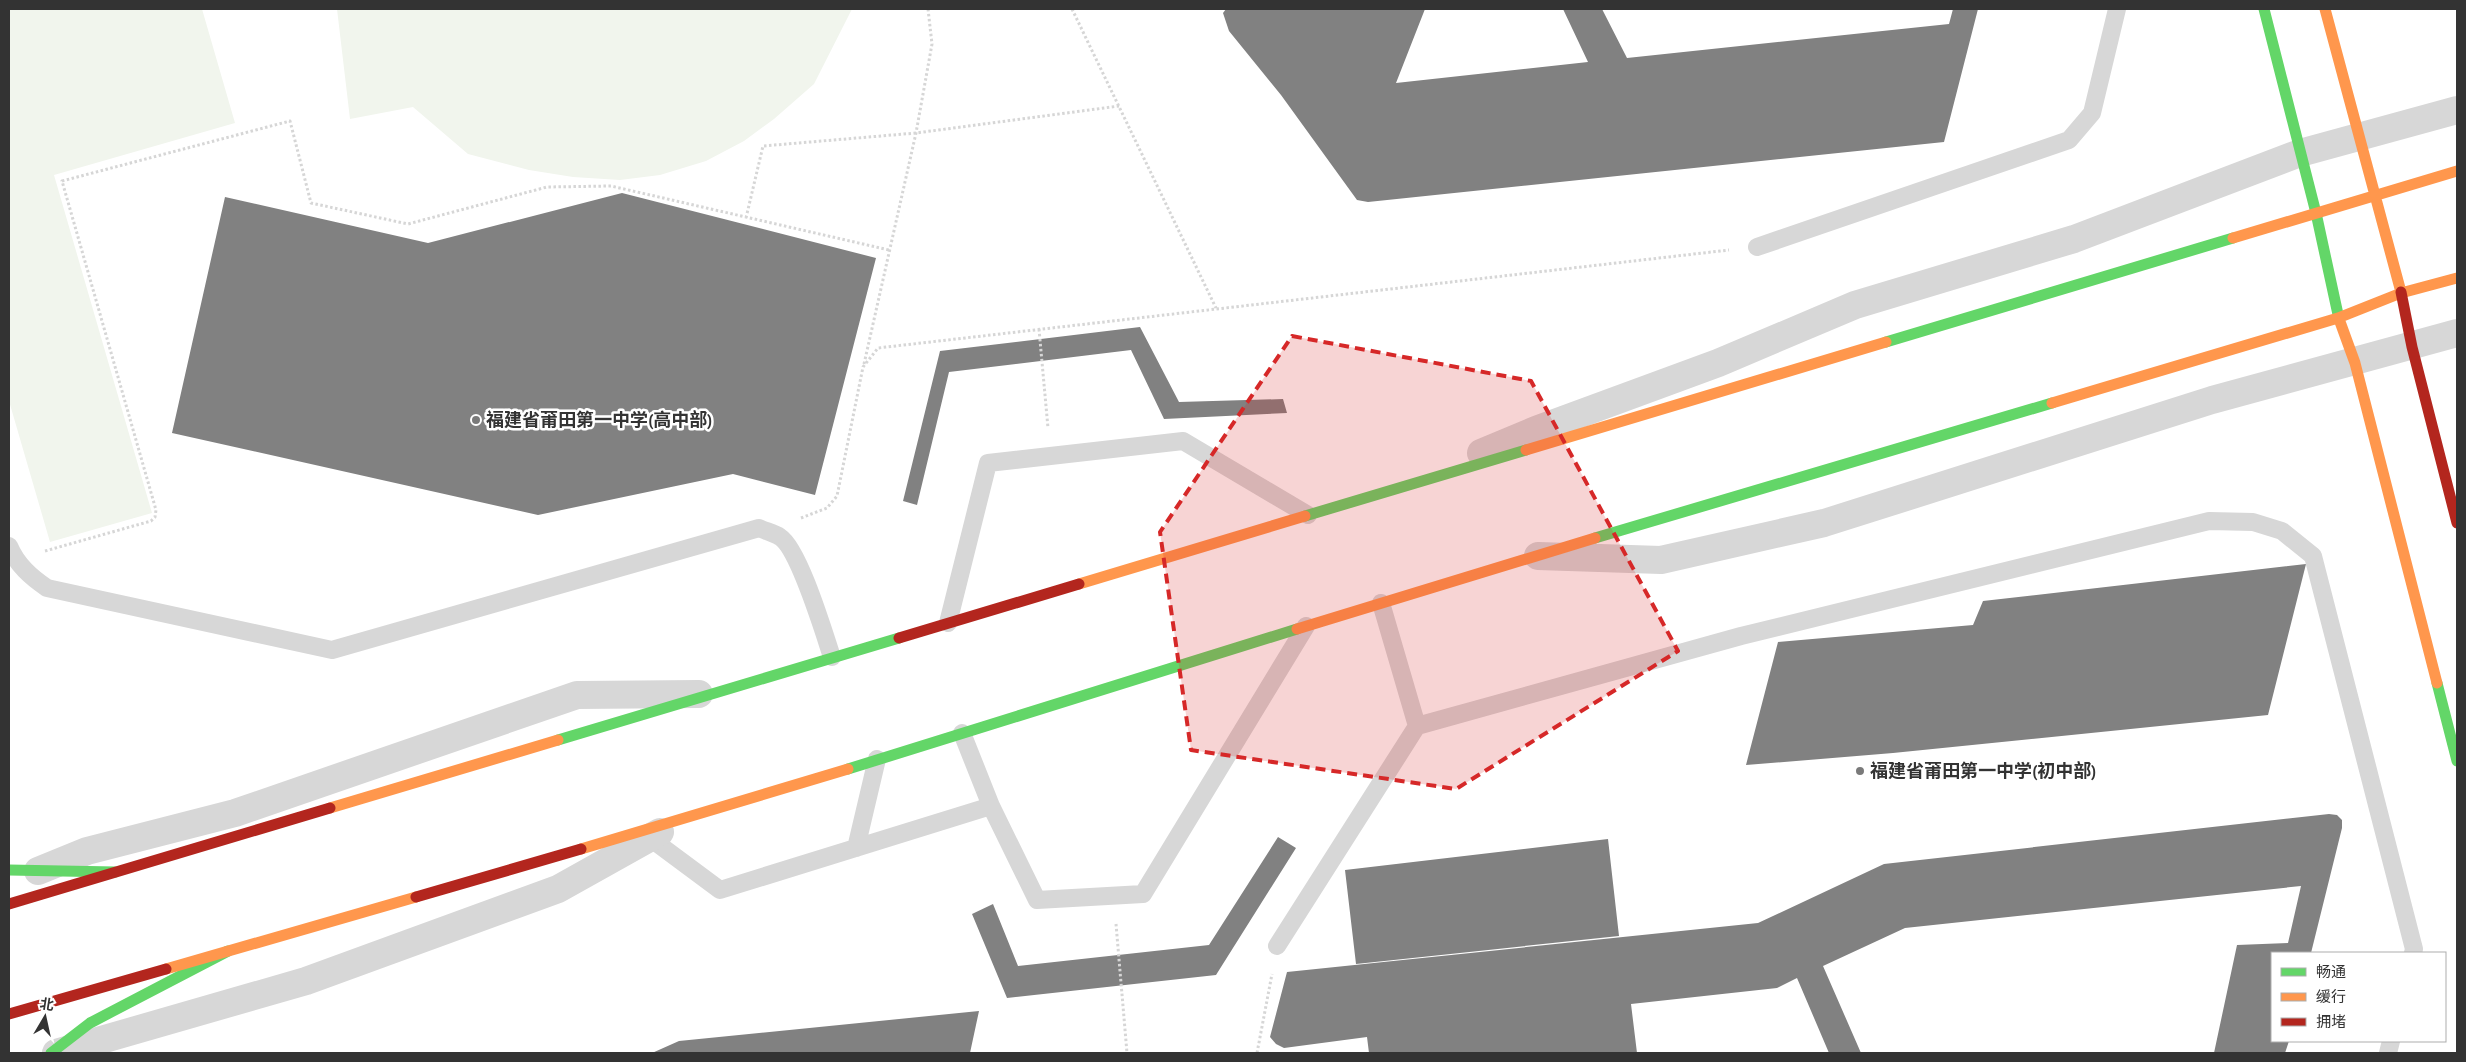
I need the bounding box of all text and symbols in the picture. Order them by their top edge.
place label: 福建省莆田第一中学(高中部) [486,410,713,430]
marker: 福建省莆田第一中学(高中部) [470,414,482,426]
place label: 福建省莆田第一中学(初中部) [1870,761,2097,781]
marker: 福建省莆田第一中学(初中部) [1854,765,1866,777]
legend [2271,952,2446,1042]
text: 畅通 [2316,964,2346,980]
text: 缓行 [2316,989,2346,1005]
north arrow [20,992,70,1042]
text: 北 [39,996,55,1013]
text: 拥堵 [2316,1014,2346,1030]

